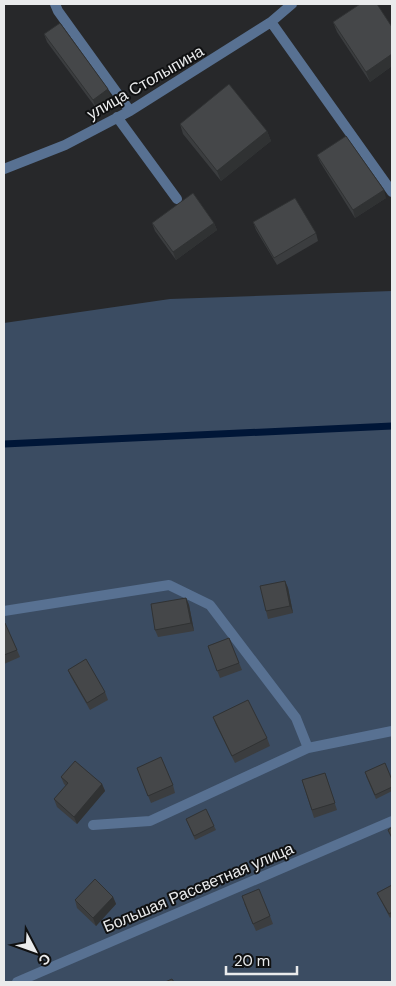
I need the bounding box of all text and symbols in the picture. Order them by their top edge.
street label: улица Столыпина [83,40,208,124]
street label: Большая Рассветная улица [100,838,297,937]
north arrow [10,926,60,976]
scale bar [226,944,297,976]
text: С [35,950,55,969]
text: 20 m [234,951,270,971]

